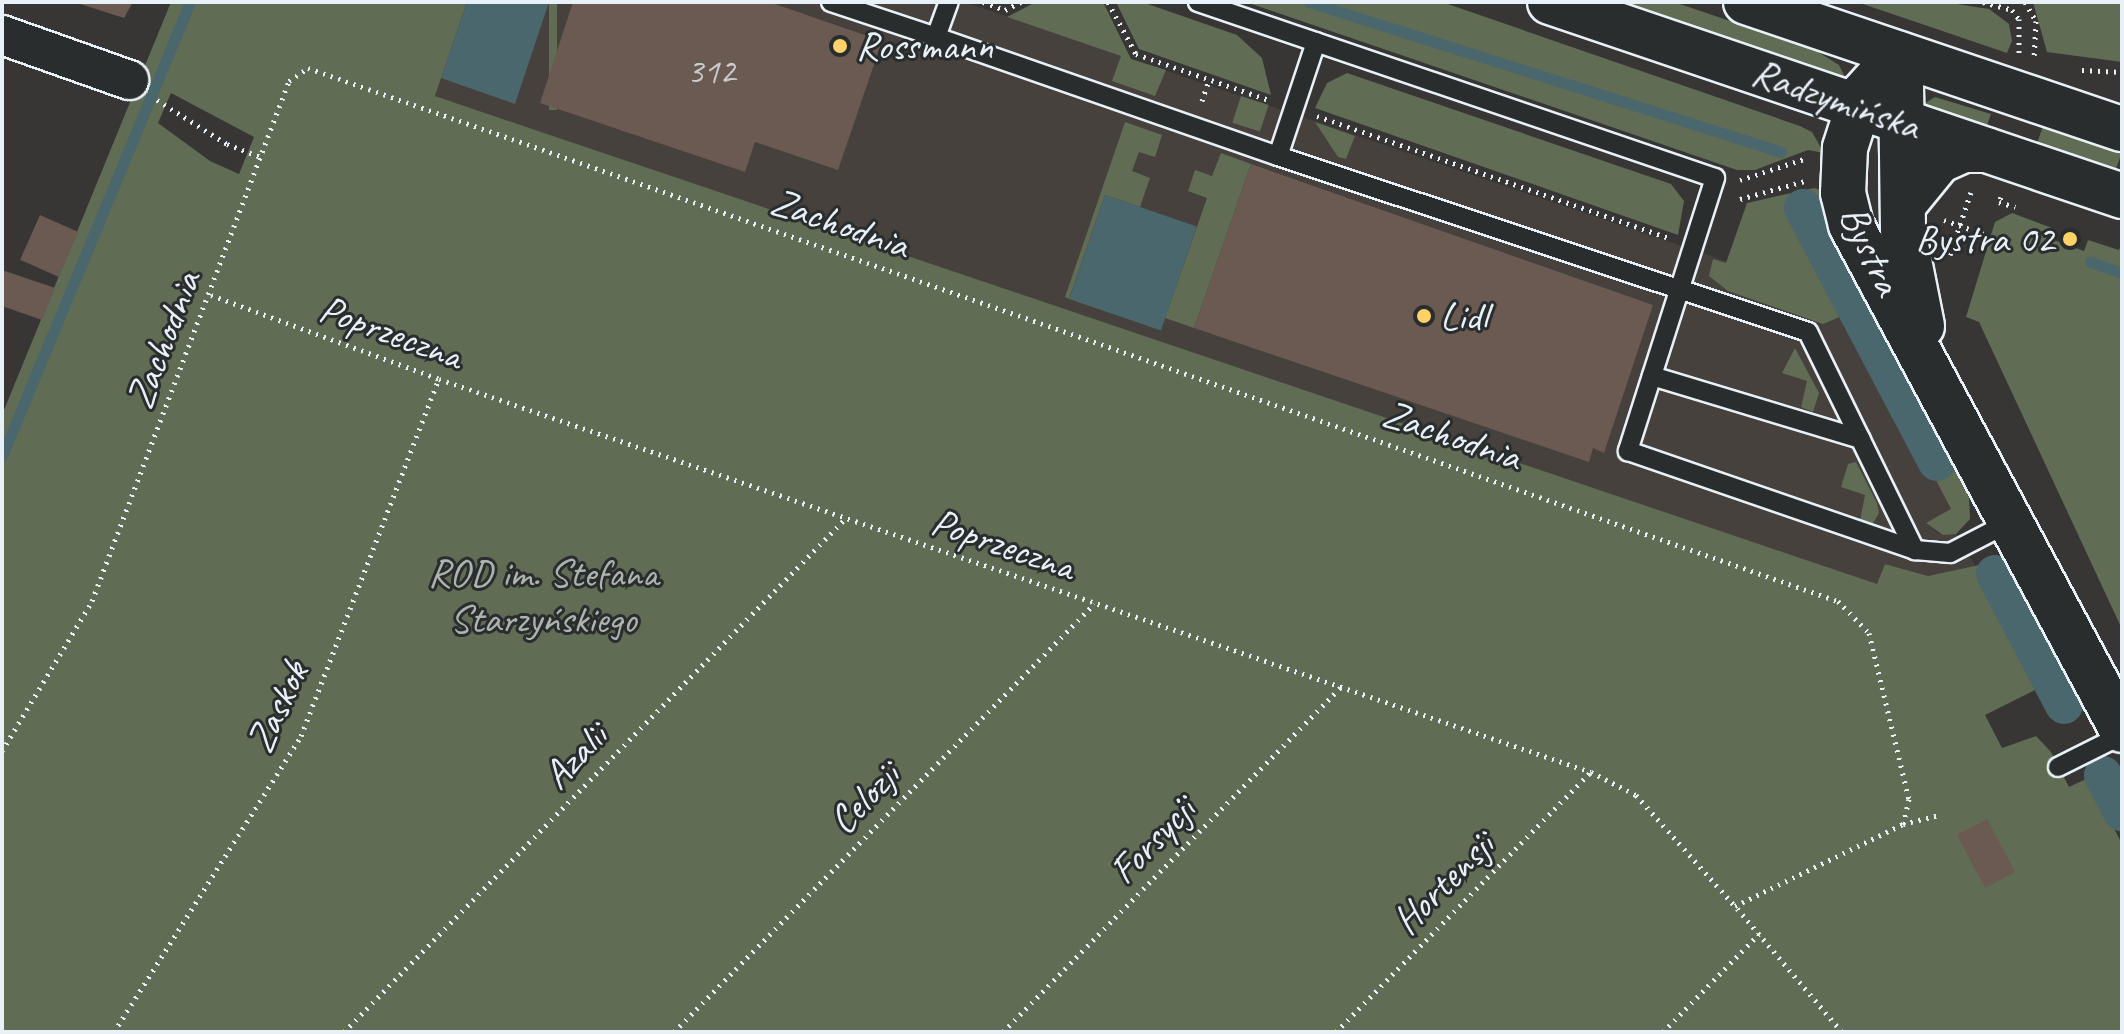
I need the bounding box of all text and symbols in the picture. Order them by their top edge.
place label: Rossmann [856,22,993,70]
marker: Rossmann [831,37,849,55]
street label: Radzymińska [1746,48,1926,150]
house number: 312 [687,50,735,94]
street label: Zachodnia [765,177,915,269]
street label: Bystra [1830,198,1912,302]
place label: Bystra 02 [1915,215,2054,263]
marker: Bystra 02 [2061,230,2079,248]
street label: Zachodnia [115,265,211,415]
street label: Poprzeczna [313,284,469,380]
place label: Lidl [1440,292,1487,340]
marker: Lidl [1415,307,1433,325]
street label: Zachodnia [1377,389,1527,481]
street label: Poprzeczna [925,497,1081,591]
park label: ROD im. Stefana Starzyńskiego [428,549,658,643]
street label: Zaskok [235,654,319,760]
street label: Azalii [532,713,618,799]
street label: Celozji [818,752,910,844]
street label: Forsycji [1099,786,1205,894]
street label: Hortensji [1382,822,1504,944]

